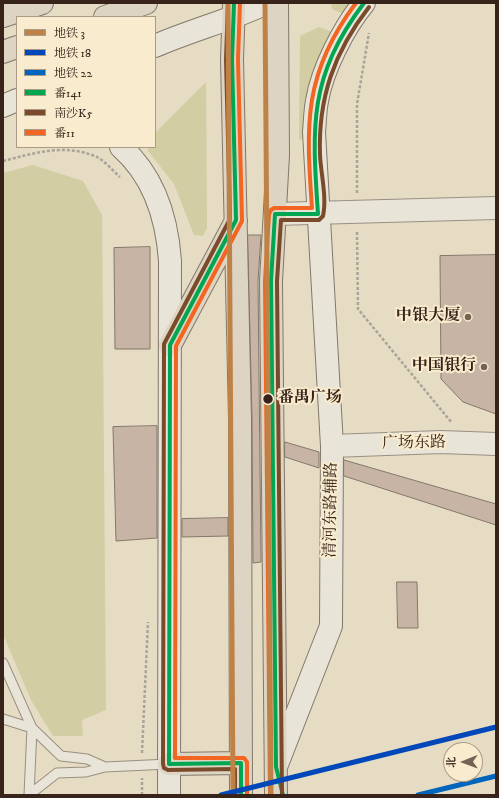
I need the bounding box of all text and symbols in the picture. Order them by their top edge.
legend [16,16,156,148]
text: 地铁 3 [54,26,85,41]
text: 地铁 18 [54,46,91,61]
text: 地铁 22 [54,66,92,81]
text: 番141 [54,86,82,101]
text: 南沙K5 [54,106,92,121]
text: 番11 [54,126,75,141]
place label: 中银大厦 [396,307,460,327]
marker: 中银大厦 [463,312,473,322]
place label: 中国银行 [412,357,476,377]
marker: 中国银行 [479,362,489,372]
place label: 番禺广场 [278,389,342,409]
marker: 番禺广场 [261,392,275,406]
street label: 广场东路 [382,434,446,454]
street label: 清河东路辅路 [322,462,342,558]
north arrow [443,742,483,782]
text: 北 [445,757,459,768]

